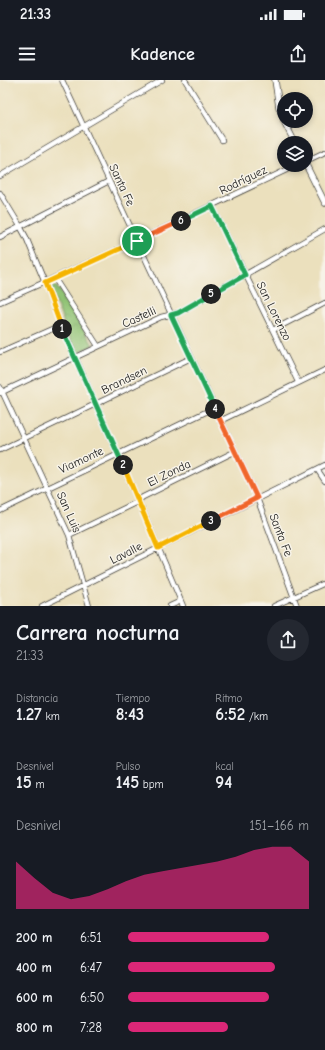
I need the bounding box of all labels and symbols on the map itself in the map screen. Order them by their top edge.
street label: Santa Fe [106,162,138,208]
street label: Rodríguez [217,162,270,197]
pin: 6 [171,211,191,231]
pin [120,224,154,258]
street label: San Lorenzo [254,279,294,343]
pin: 5 [201,284,221,304]
street label: Castelli [120,303,158,331]
pin: 1 [52,319,72,339]
street label: Brandsen [99,363,149,397]
pin: 4 [205,399,225,419]
street label: Viamonte [57,444,105,476]
pin: 2 [113,455,133,475]
street label: El Zonda [145,457,193,489]
street label: San Luis [54,489,84,535]
pin: 3 [201,511,221,531]
street label: Santa Fe [266,511,296,559]
street label: Lavalle [108,539,144,567]

